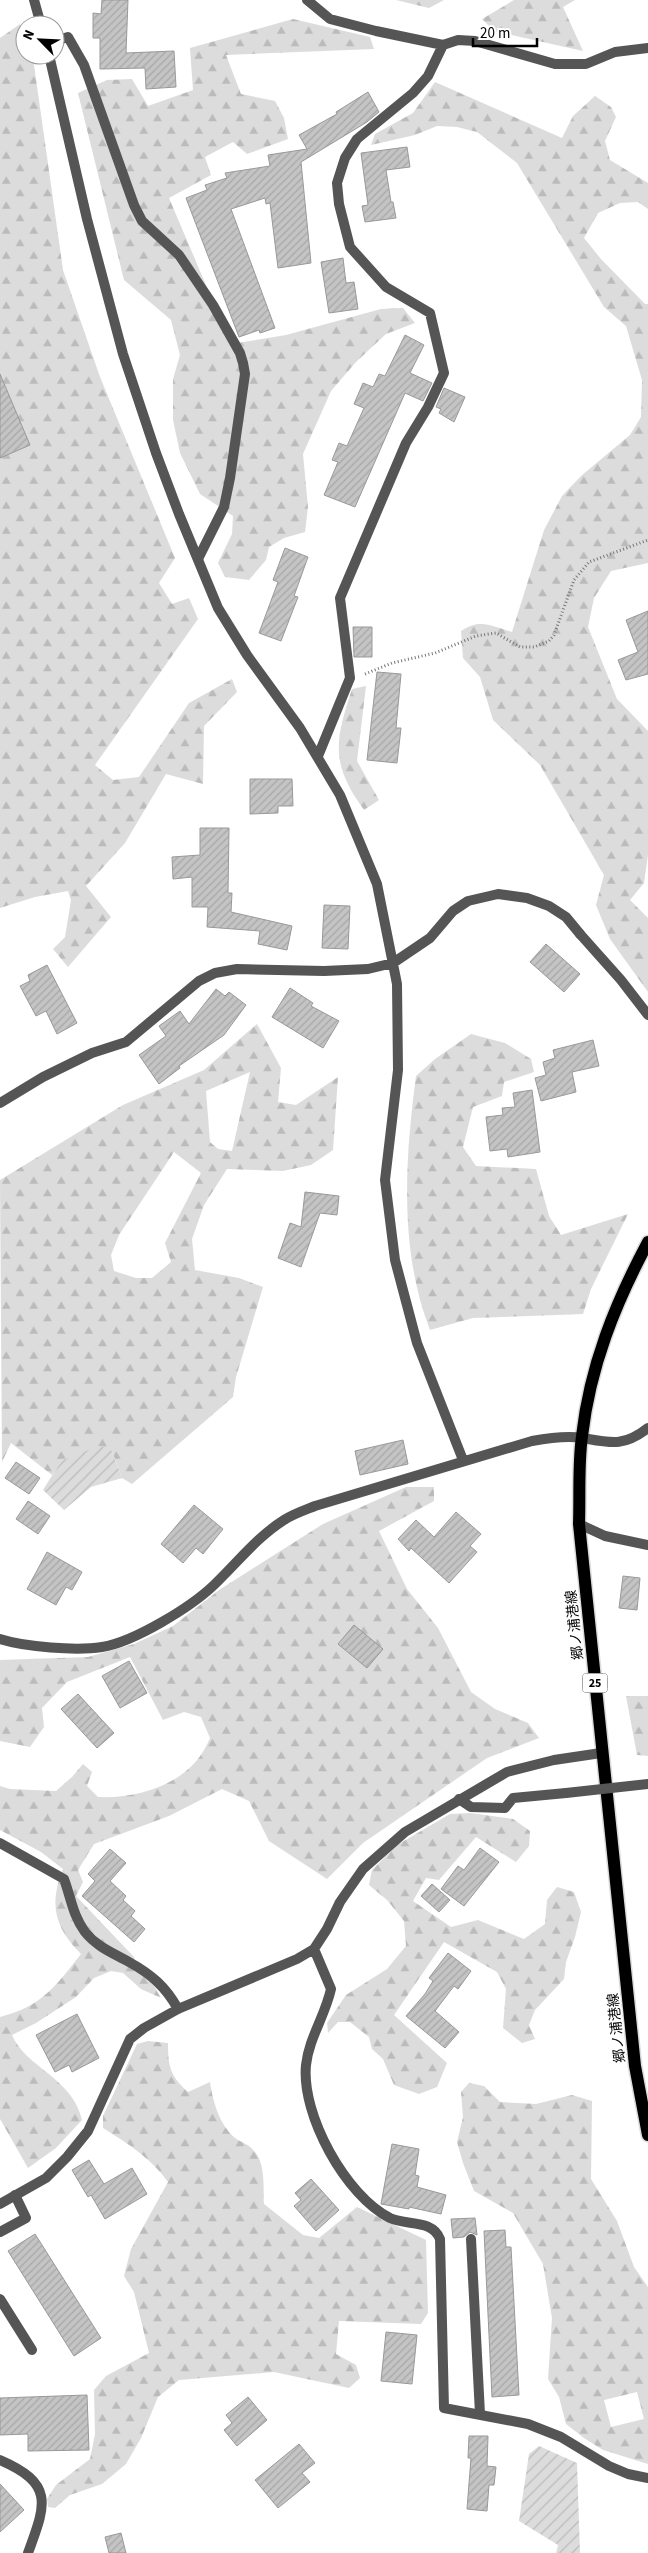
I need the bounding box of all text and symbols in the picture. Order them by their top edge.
north arrow [15,15,65,65]
scale bar [473,15,537,47]
text: 20 m [480,23,510,44]
text: N [18,27,40,43]
street label: 郷ノ浦港線 [561,1589,589,1661]
road number: 25 [582,1674,608,1692]
street label: 郷ノ浦港線 [603,1992,631,2064]

